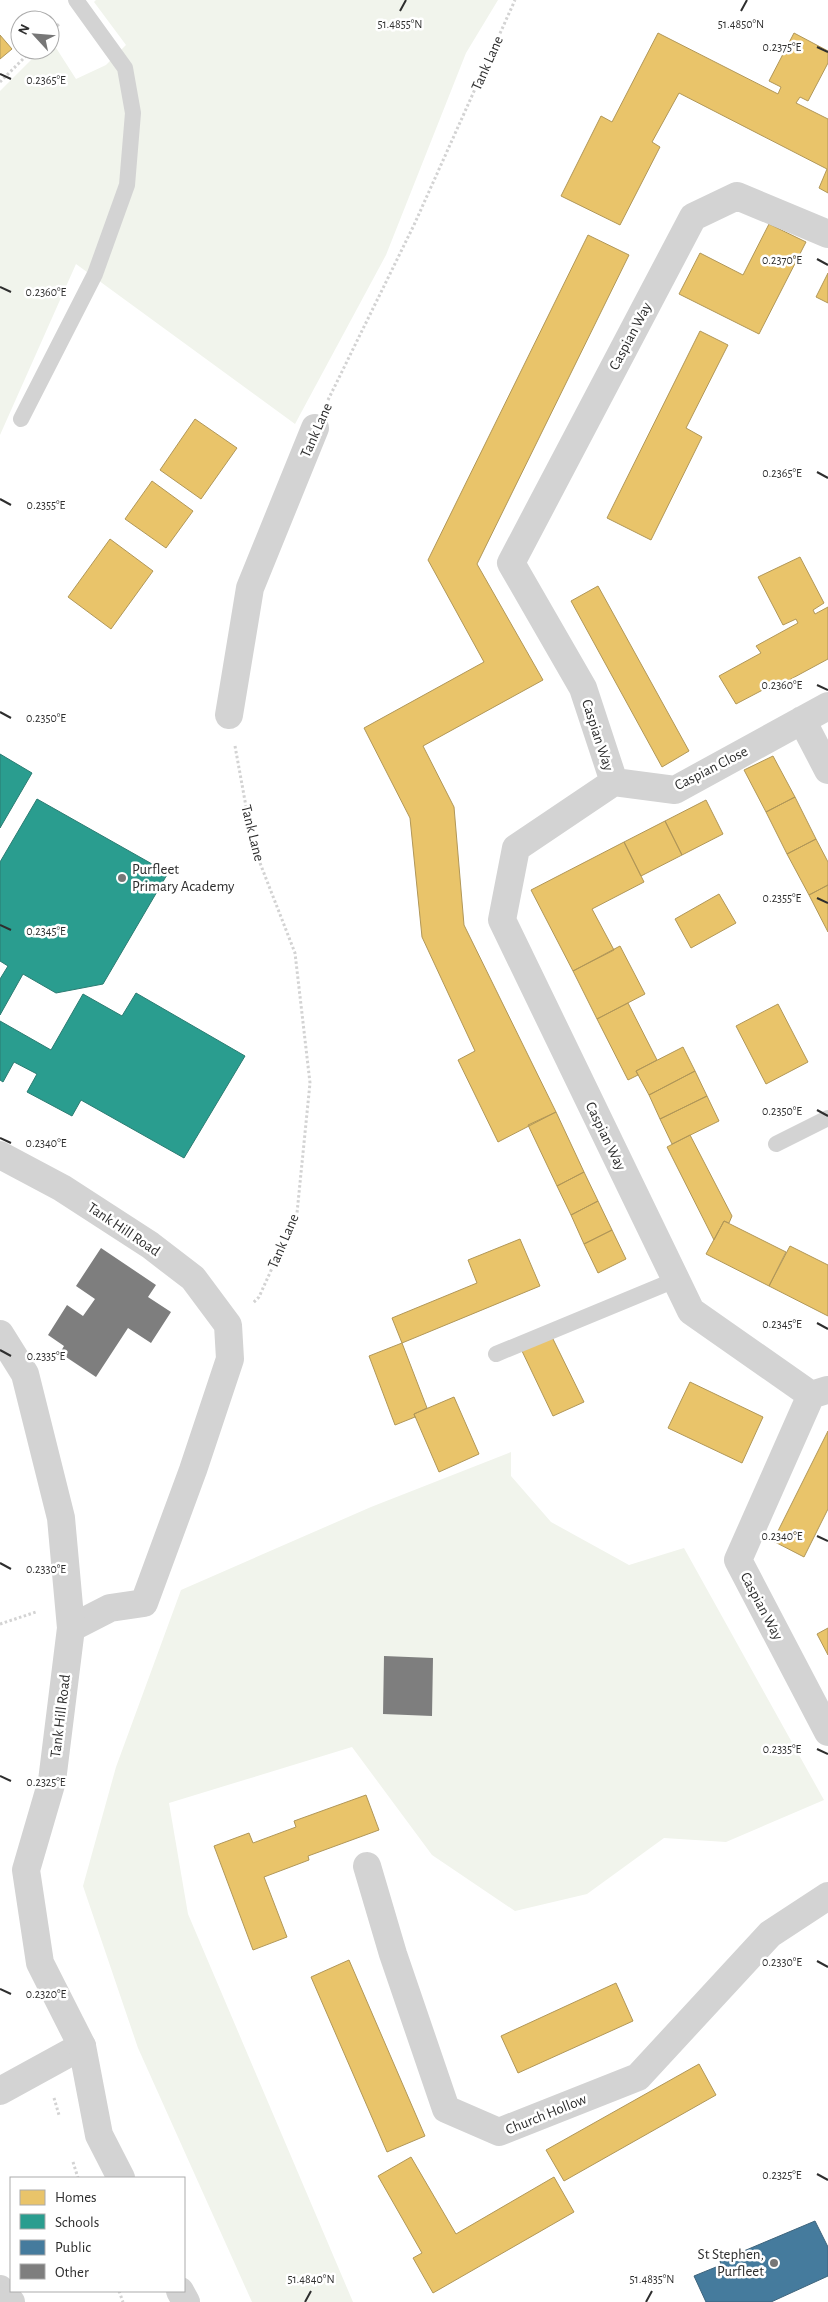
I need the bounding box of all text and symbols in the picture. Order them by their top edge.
north arrow [10,10,60,60]
text: 51.4855°N [377,18,423,30]
text: 51.4850°N [718,18,764,30]
text: N [16,22,33,37]
street label: Tank Lane [469,34,506,93]
text: 0.2375°E [763,41,802,53]
text: 0.2365°E [26,74,66,86]
text: 0.2370°E [762,254,802,266]
text: 0.2360°E [26,286,67,298]
street label: Caspian Way [606,299,655,373]
street label: Tank Lane [298,401,335,460]
text: 0.2365°E [762,467,802,479]
text: 0.2355°E [27,499,66,511]
text: 0.2360°E [762,679,803,691]
street label: Caspian Way [579,698,616,773]
text: 0.2350°E [26,712,66,724]
street label: Caspian Close [672,744,750,793]
street label: Tank Lane [238,803,267,863]
place label: Purfleet Primary Academy [132,862,235,894]
marker: Purfleet Primary Academy [116,872,128,884]
text: 0.2355°E [763,892,802,904]
text: 0.2345°E [26,925,66,937]
street label: Caspian Way [583,1100,629,1173]
text: 0.2350°E [762,1105,802,1117]
text: 0.2340°E [26,1137,67,1149]
street label: Tank Hill Road [85,1200,163,1259]
street label: Tank Lane [265,1212,302,1271]
text: 0.2345°E [762,1318,802,1330]
text: 0.2335°E [27,1350,66,1362]
text: 0.2340°E [762,1530,803,1542]
text: 0.2330°E [26,1563,66,1575]
street label: Caspian Way [738,1570,786,1643]
street label: Tank Hill Road [48,1673,73,1759]
text: 0.2335°E [763,1743,802,1755]
text: 0.2325°E [26,1776,66,1788]
text: 0.2330°E [762,1956,802,1968]
text: 0.2320°E [26,1988,67,2000]
street label: Church Hollow [504,2091,589,2138]
text: 0.2325°E [762,2169,802,2181]
legend [10,2177,185,2292]
text: Homes [55,2190,97,2205]
text: Schools [55,2215,99,2230]
text: Public [55,2240,91,2255]
place label: St Stephen, Purfleet [698,2247,764,2279]
marker: St Stephen, Purfleet [768,2257,780,2269]
text: Other [55,2265,89,2280]
text: 51.4840°N [287,2273,335,2285]
text: 51.4835°N [629,2273,675,2285]

